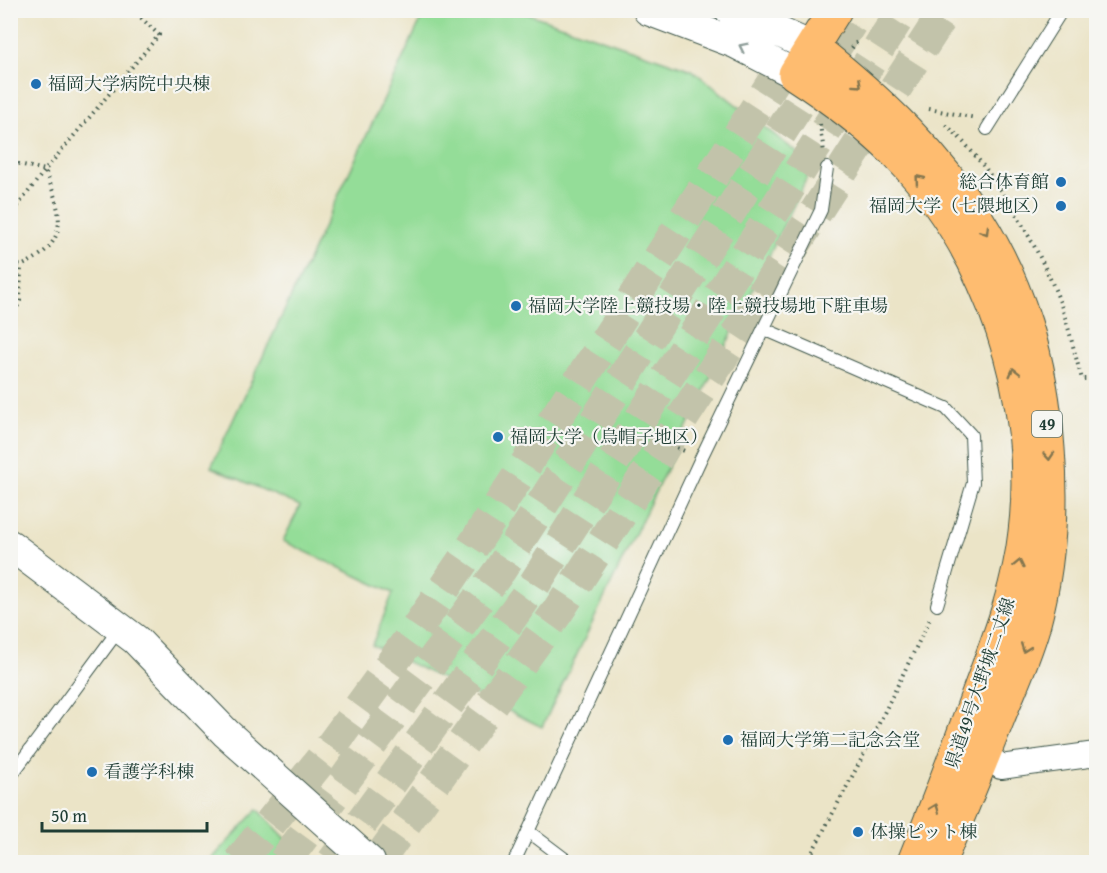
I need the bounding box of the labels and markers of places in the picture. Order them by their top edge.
place label: 福岡大学病院中央棟 [48,70,210,97]
marker: 福岡大学病院中央棟 [29,77,43,91]
place label: 総合体育館 [959,168,1049,195]
marker: 総合体育館 [1054,175,1068,189]
place label: 福岡大学（七隈地区） [869,192,1049,219]
marker: 福岡大学（七隈地区） [1054,199,1068,213]
place label: 福岡大学陸上競技場・陸上競技場地下駐車場 [528,292,888,319]
marker: 福岡大学陸上競技場・陸上競技場地下駐車場 [509,299,523,313]
place label: 福岡大学（烏帽子地区） [510,423,708,450]
marker: 福岡大学（烏帽子地区） [491,430,505,444]
place label: 福岡大学第二記念会堂 [740,726,920,753]
marker: 福岡大学第二記念会堂 [721,733,735,747]
place label: 看護学科棟 [104,758,194,785]
marker: 看護学科棟 [85,765,99,779]
place label: 体操ピット棟 [870,818,977,845]
marker: 体操ピット棟 [851,825,865,839]

